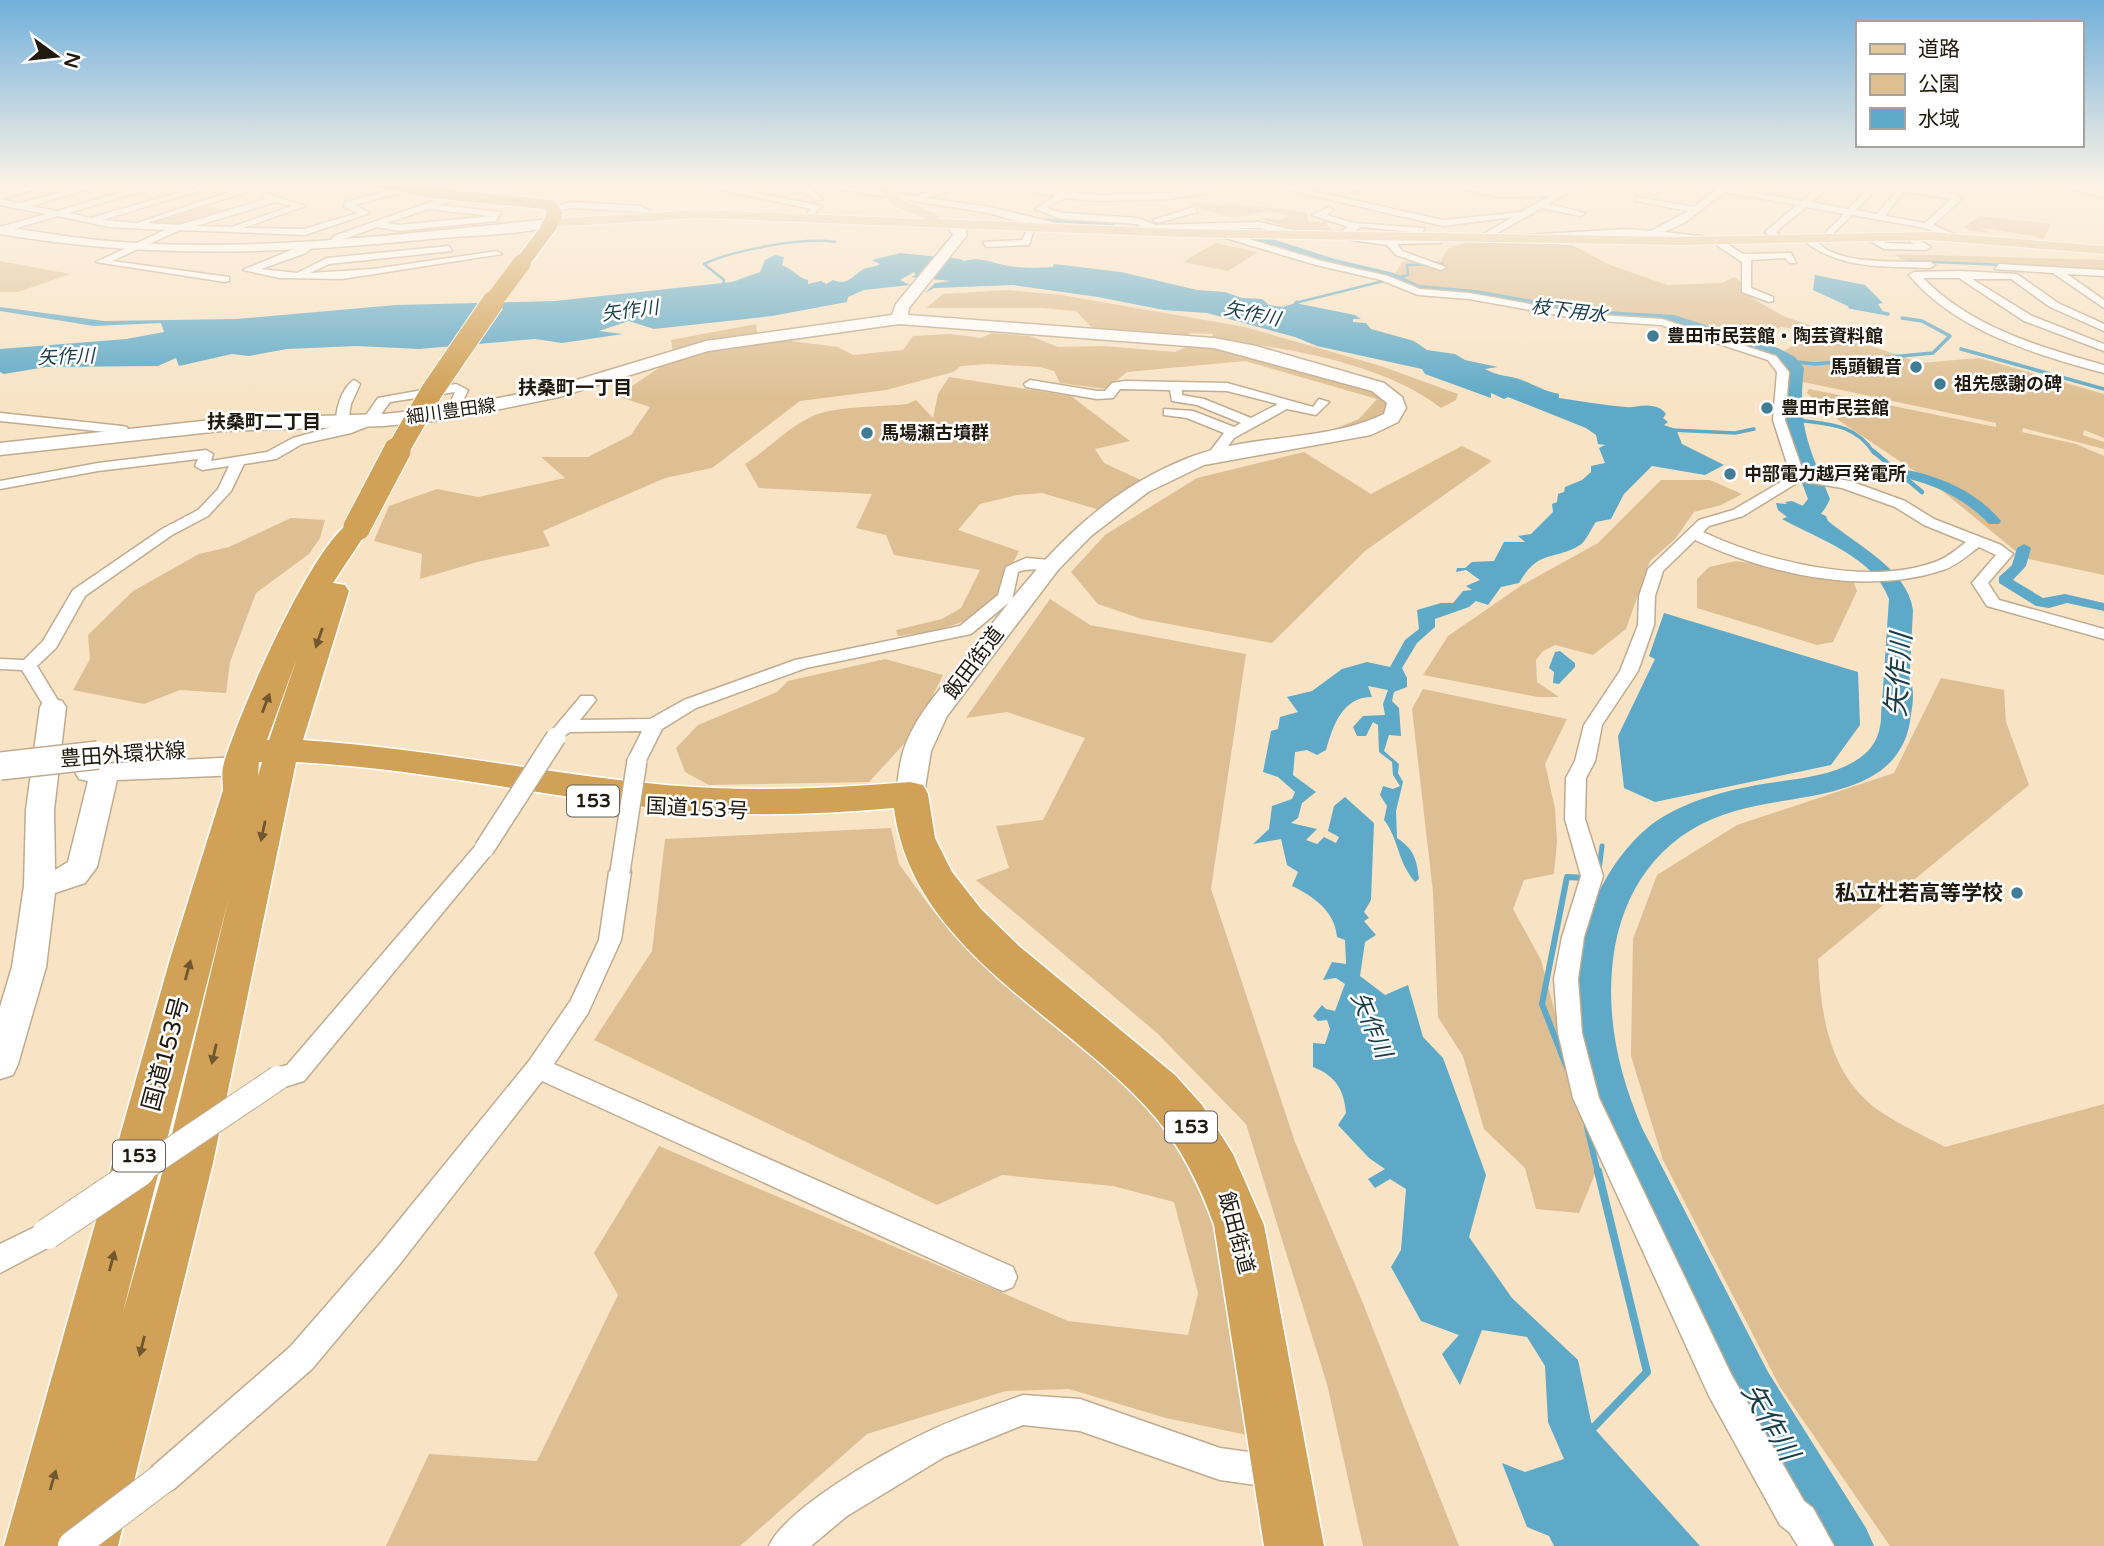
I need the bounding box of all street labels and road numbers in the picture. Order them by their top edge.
street label: 細川豊田線 [405,394,497,428]
street label: 飯田街道 [939,622,1009,704]
street label: 豊田外環状線 [59,738,187,772]
road number: 153 [567,786,619,816]
street label: 国道153号 [645,794,749,824]
street label: 国道153号 [137,994,195,1114]
road number: 153 [1165,1112,1217,1142]
road number: 153 [113,1140,165,1172]
street label: 飯田街道 [1213,1189,1259,1277]

